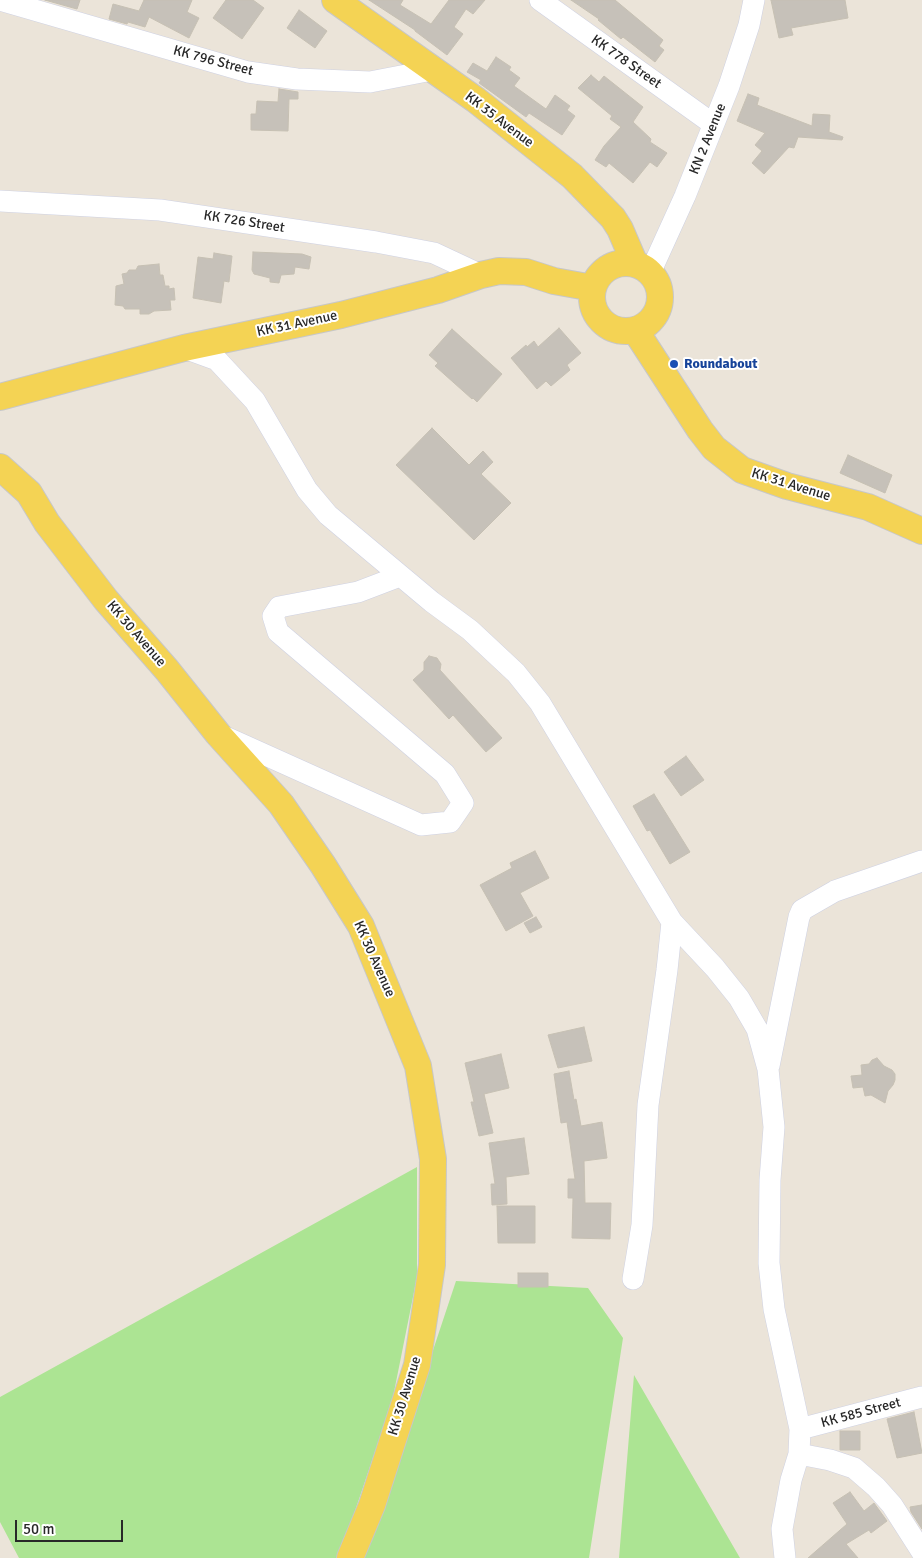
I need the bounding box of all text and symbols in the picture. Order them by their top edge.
street label: KK 778 Street [588,32,664,92]
street label: KK 796 Street [171,42,255,80]
street label: KK 35 Avenue [461,89,537,151]
street label: KN 2 Avenue [686,101,730,177]
street label: KK 726 Street [202,207,286,237]
street label: KK 31 Avenue [255,307,339,341]
place label: Roundabout [684,356,757,372]
marker: Roundabout [668,358,680,370]
street label: KK 31 Avenue [749,465,833,505]
street label: KK 30 Avenue [103,598,169,670]
street label: KK 30 Avenue [350,918,398,1000]
street label: KK 30 Avenue [385,1354,425,1438]
street label: KK 585 Street [819,1394,903,1432]
scale bar [18,1510,125,1542]
text: 50 m [23,1520,54,1538]

